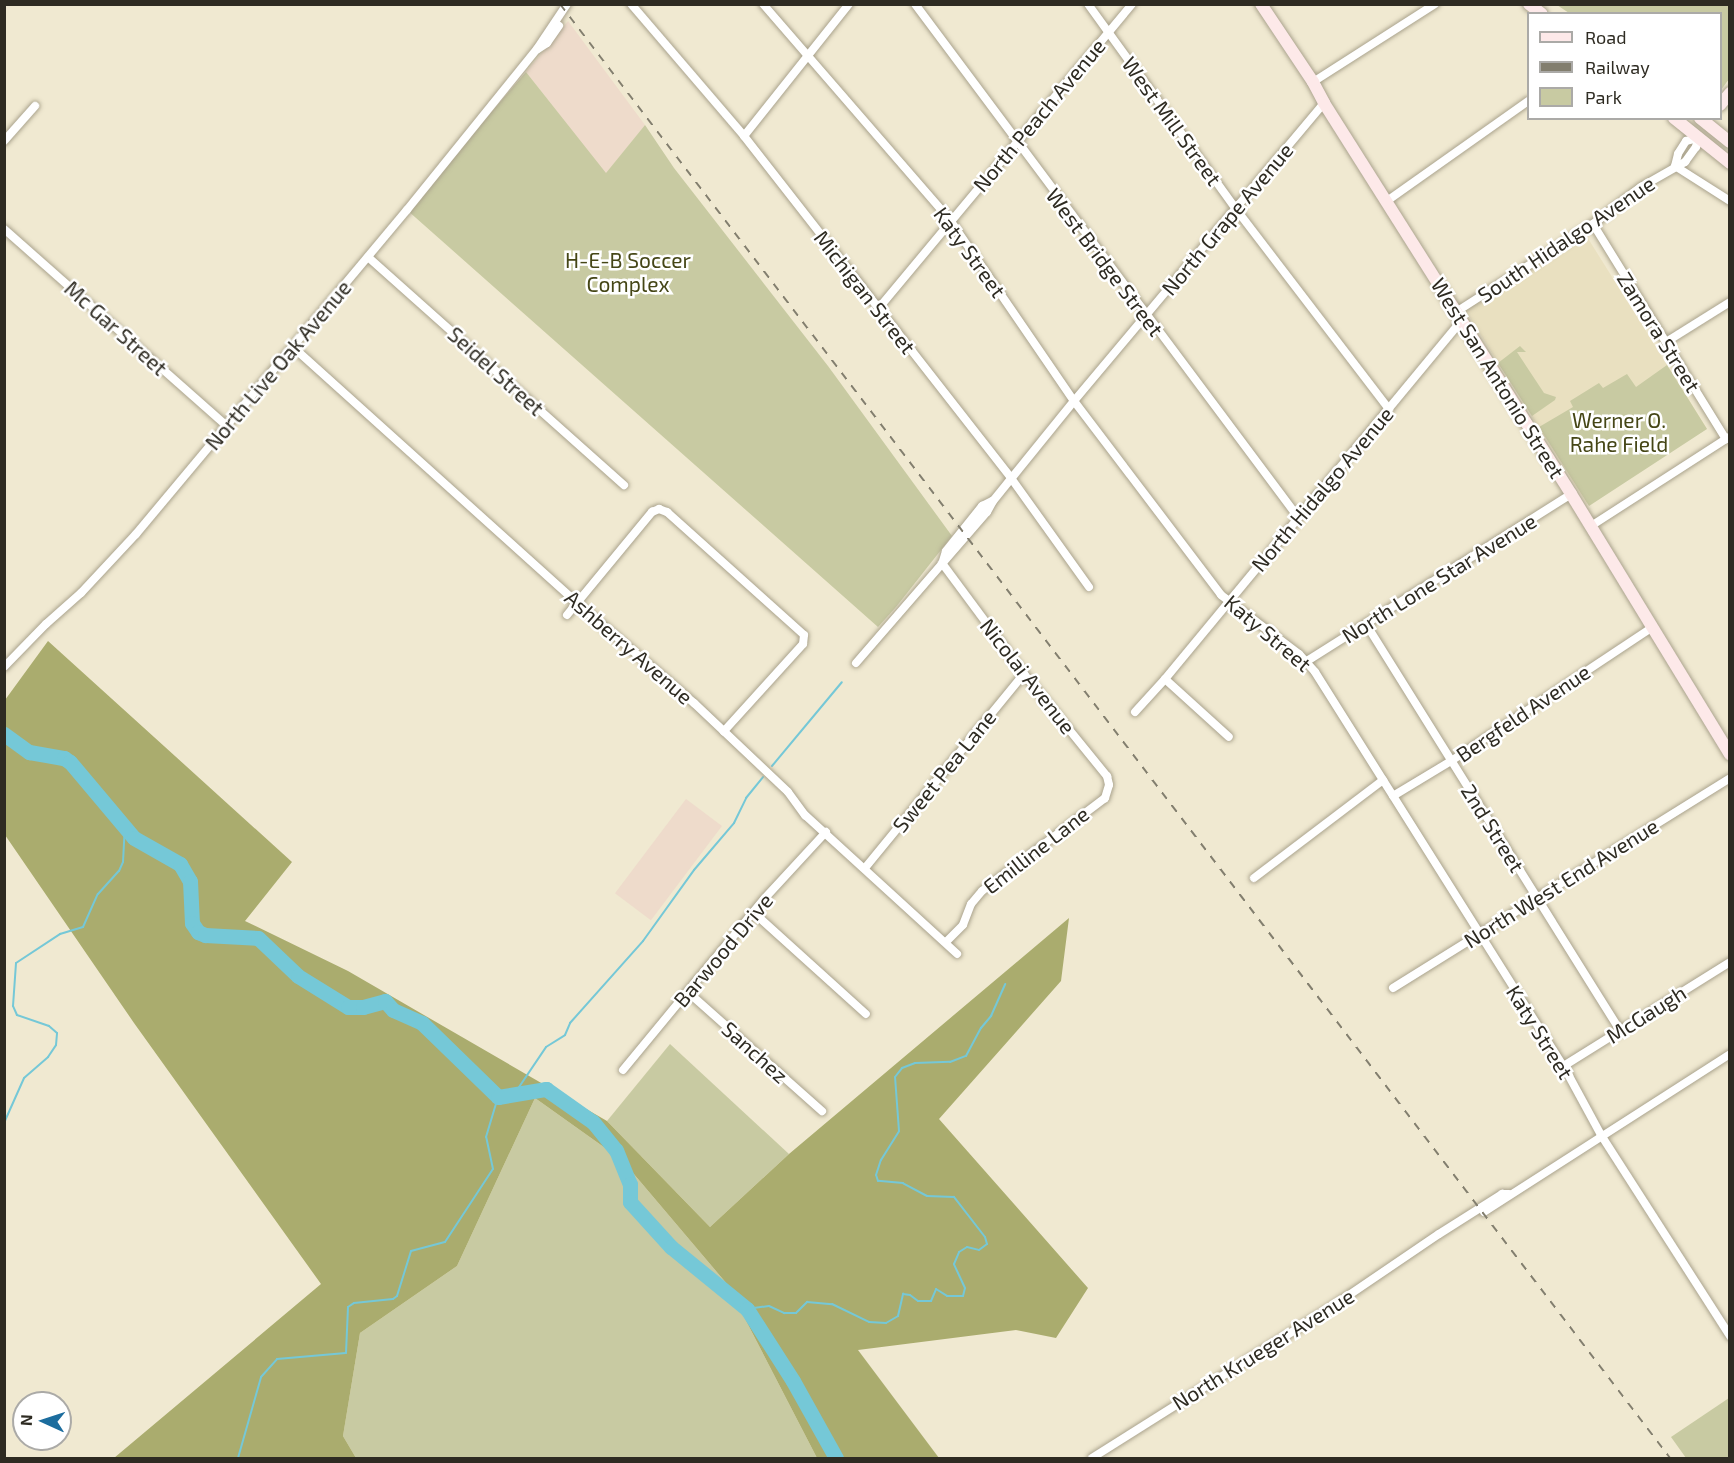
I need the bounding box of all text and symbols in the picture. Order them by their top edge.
legend [1527,12,1722,120]
text: Road [1585,26,1626,48]
street label: North Peach Avenue [967,33,1111,197]
street label: West Mill Street [1117,52,1227,190]
text: Railway [1585,56,1650,78]
text: Park [1585,86,1622,108]
street label: North Grape Avenue [1156,137,1298,301]
street label: South Hidalgo Avenue [1473,170,1659,308]
street label: West Bridge Street [1041,183,1169,341]
street label: Katy Street [929,202,1011,302]
street label: Michigan Street [809,225,921,359]
park label: H-E-B Soccer Complex [565,247,691,297]
street label: Zamora Street [1612,267,1706,397]
street label: West San Antonio Street [1426,273,1570,483]
street label: Mc Gar Street [59,275,173,381]
street label: North Live Oak Avenue [199,275,357,455]
street label: Seidel Street [443,321,549,421]
street label: North Hidalgo Avenue [1246,401,1398,577]
park label: Werner O. Rahe Field [1570,407,1668,457]
street label: North Lone Star Avenue [1337,508,1541,648]
street label: Ashberry Avenue [560,584,698,710]
street label: Katy Street [1219,589,1317,677]
street label: Nicolai Avenue [975,613,1081,739]
street label: Bergfeld Avenue [1451,659,1595,767]
street label: Sweet Pea Lane [887,705,1001,837]
street label: 2nd Street [1456,779,1530,877]
street label: Emilline Lane [978,801,1094,899]
street label: North West End Avenue [1459,813,1663,953]
street label: Barwood Drive [668,888,778,1012]
street label: Katy Street [1501,980,1579,1084]
street label: McGaugh [1601,980,1691,1048]
street label: Sanchez [717,1016,793,1088]
street label: North Krueger Avenue [1167,1283,1359,1415]
north arrow [12,1391,72,1451]
text: N [16,1414,35,1426]

